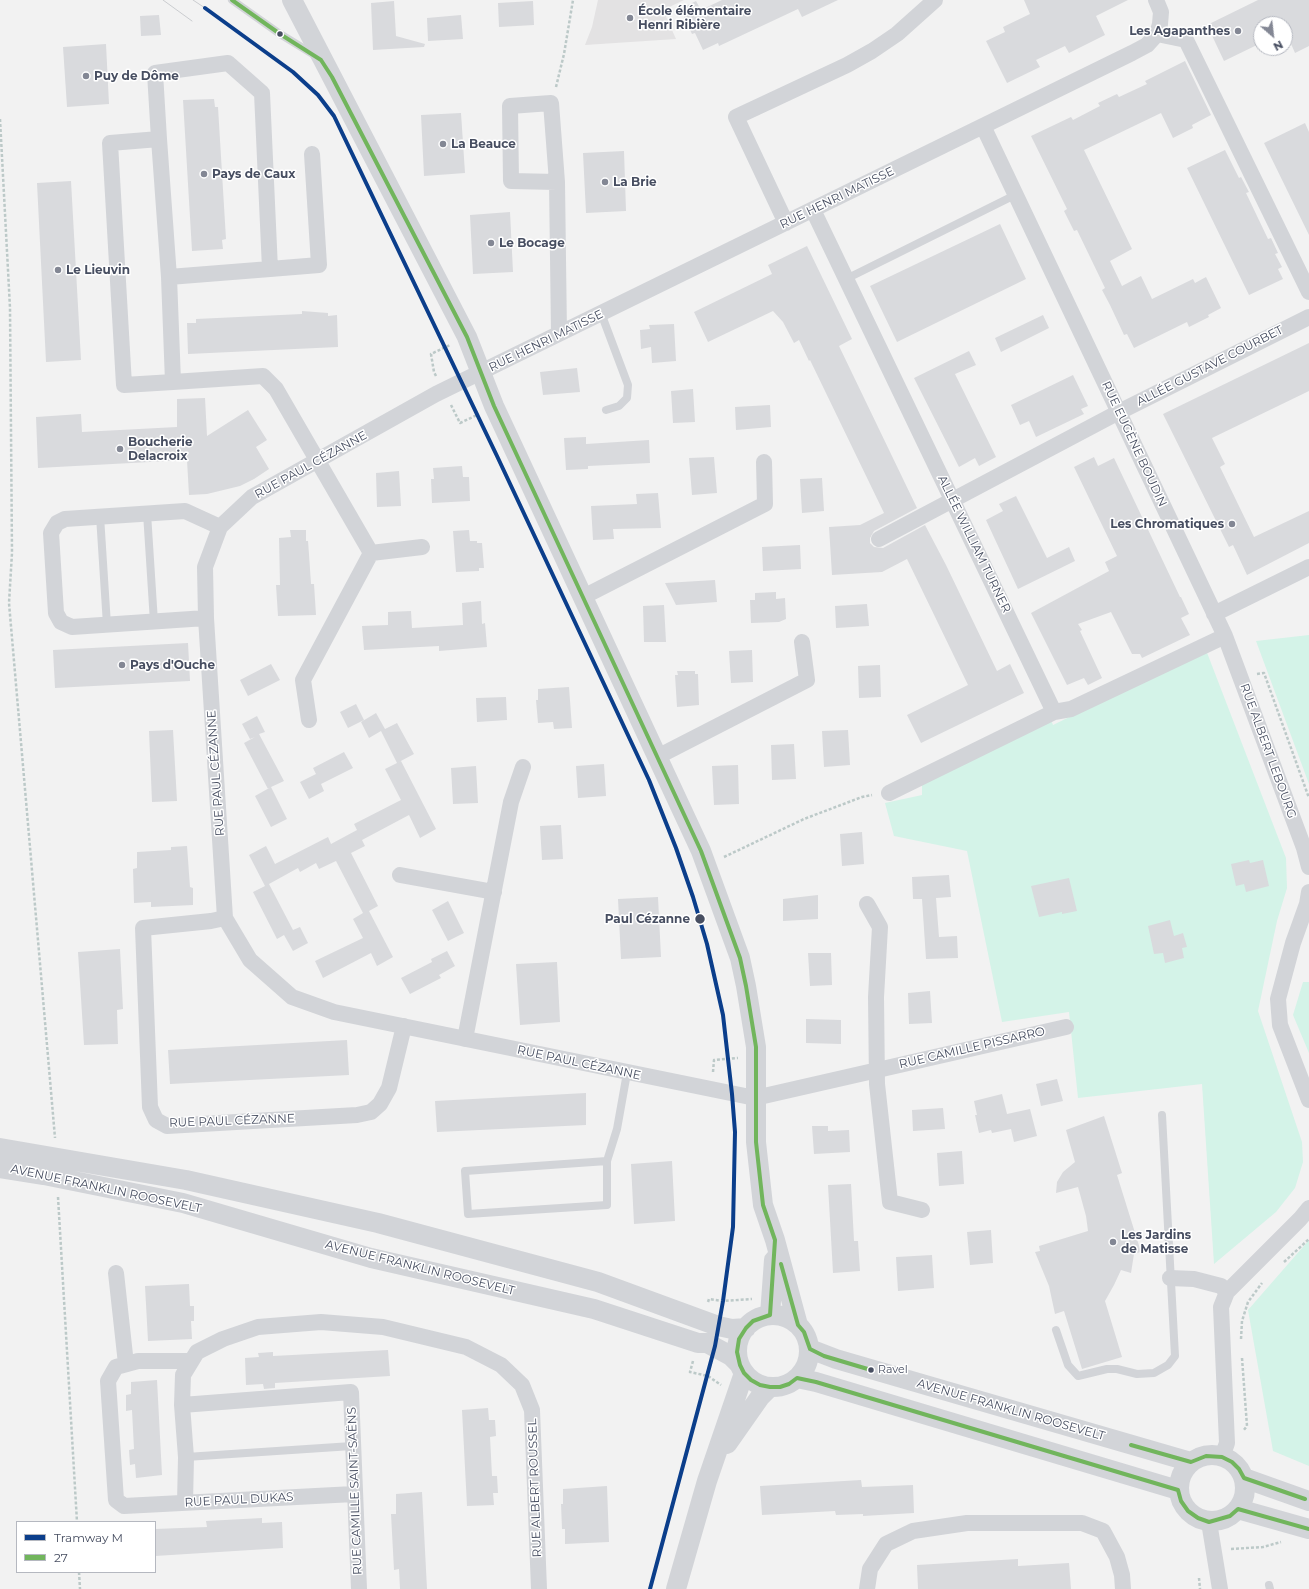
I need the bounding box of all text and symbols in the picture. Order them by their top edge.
place label: École élémentaire Henri Ribière [638,4,751,32]
marker: École élémentaire Henri Ribière [625,13,635,23]
north arrow [1253,16,1293,56]
place label: Les Agapanthes [1129,24,1230,38]
marker: Les Agapanthes [1233,26,1243,36]
unlabelled marker [275,29,285,39]
text: N [1271,37,1285,54]
place label: Puy de Dôme [94,69,179,83]
marker: Puy de Dôme [81,71,91,81]
place label: La Beauce [451,137,516,151]
marker: La Beauce [438,139,448,149]
street label: RUE HENRI MATISSE [778,164,896,232]
place label: Pays de Caux [212,167,295,181]
marker: Pays de Caux [199,169,209,179]
place label: La Brie [613,175,657,189]
marker: La Brie [600,177,610,187]
place label: Le Bocage [499,236,565,250]
marker: Le Bocage [486,238,496,248]
place label: Le Lieuvin [66,263,130,277]
marker: Le Lieuvin [53,265,63,275]
street label: RUE HENRI MATISSE [487,307,605,375]
street label: ALLÉE GUSTAVE COURBET [1134,323,1286,409]
street label: RUE EUGÈNE BOUDIN [1099,379,1169,509]
street label: RUE PAUL CÉZANNE [252,428,370,502]
place label: Boucherie Delacroix [128,435,193,463]
marker: Boucherie Delacroix [115,444,125,454]
street label: ALLÉE WILLIAM TURNER [934,473,1014,615]
place label: Les Chromatiques [1110,517,1224,531]
marker: Les Chromatiques [1227,519,1237,529]
place label: Pays d'Ouche [130,658,215,672]
marker: Pays d'Ouche [117,660,127,670]
street label: RUE ALBERT LEBOURG [1237,682,1299,820]
street label: RUE PAUL CÉZANNE [204,710,228,836]
place label: Paul Cézanne [605,912,690,926]
marker: Paul Cézanne [693,912,707,926]
street label: RUE CAMILLE PISSARRO [898,1024,1046,1072]
street label: RUE PAUL CÉZANNE [516,1043,642,1083]
street label: RUE PAUL CÉZANNE [169,1112,295,1130]
street label: AVENUE FRANKLIN ROOSEVELT [9,1162,203,1216]
place label: Les Jardins de Matisse [1121,1228,1191,1256]
street label: AVENUE FRANKLIN ROOSEVELT [324,1237,516,1299]
marker: Les Jardins de Matisse [1108,1237,1118,1247]
place label: Ravel [878,1363,908,1377]
marker: Ravel [866,1365,876,1375]
street label: AVENUE FRANKLIN ROOSEVELT [915,1376,1107,1444]
street label: RUE CAMILLE SAINT-SAËNS [345,1407,365,1575]
street label: RUE ALBERT ROUSSEL [525,1418,545,1558]
street label: RUE PAUL DUKAS [184,1490,294,1510]
legend [16,1521,156,1573]
text: Tramway M [54,1530,123,1545]
text: 27 [54,1550,68,1565]

